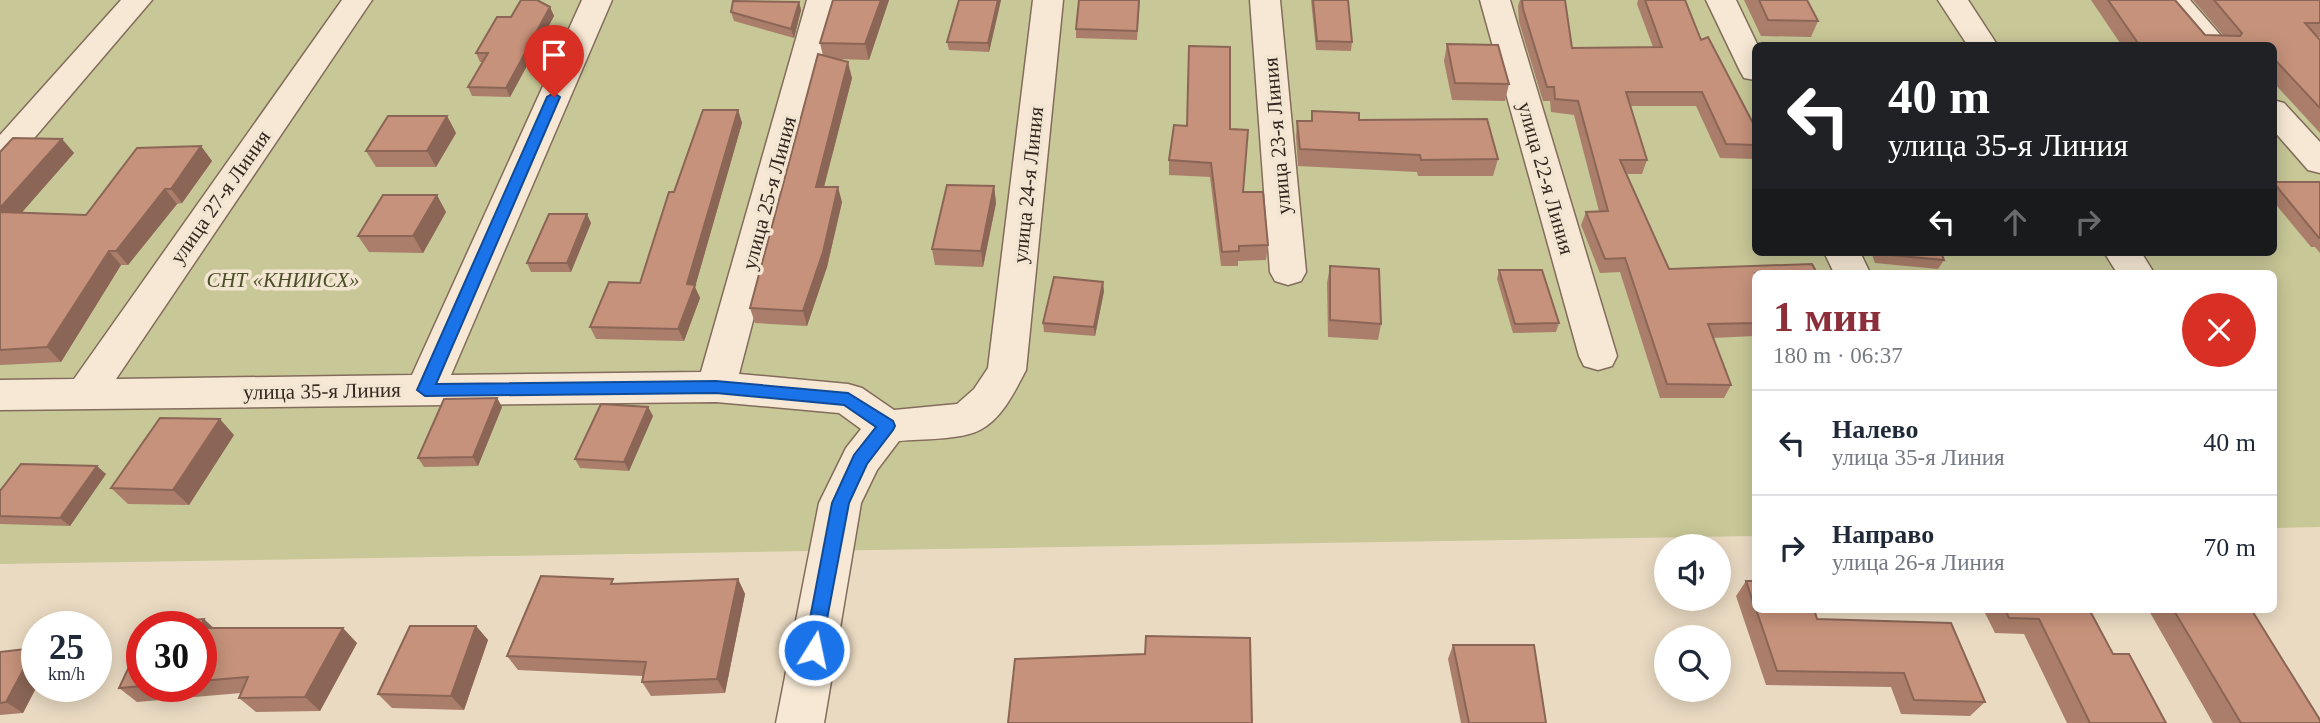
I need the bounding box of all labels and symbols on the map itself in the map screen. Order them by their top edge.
pin [524,25,584,97]
street label: улица 23-я Линия [1258,56,1296,216]
street label: улица 22-я Линия [1513,99,1579,257]
street label: улица 24-я Линия [1008,105,1048,265]
street label: улица 25-я Линия [737,113,801,272]
street label: улица 27-я Линия [165,125,275,268]
park label: СНТ «КНИИСХ» [206,268,360,292]
street label: улица 35-я Линия [243,378,401,404]
speed limit sign: 30 [126,611,217,702]
position arrow [777,613,851,687]

